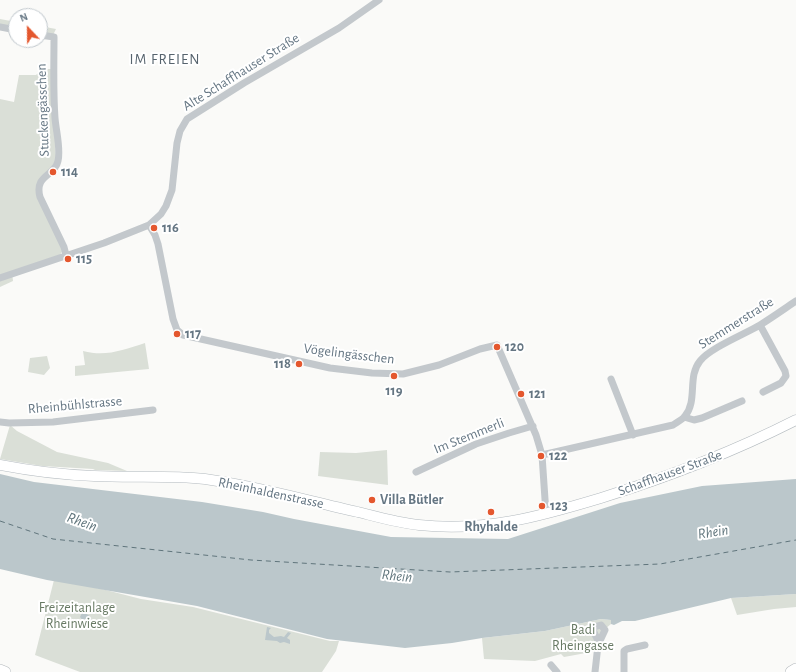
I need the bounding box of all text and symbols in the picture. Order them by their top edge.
north arrow [8,8,48,48]
text: N [18,11,29,24]
street label: Alte Schaffhauser Straße [180,29,302,115]
district label: IM FREIEN [130,50,200,68]
street label: Stuckengässchen [33,63,53,157]
place label: 114 [61,164,78,180]
marker: 114 [48,167,58,177]
place label: 116 [162,220,179,236]
marker: 116 [149,223,159,233]
place label: 115 [76,251,92,267]
marker: 115 [63,254,73,264]
street label: Stemmerstraße [695,293,777,353]
place label: 117 [185,326,201,342]
marker: 117 [172,329,182,339]
place label: 120 [505,339,524,355]
street label: Vögelingässchen [303,340,395,368]
marker: 120 [492,342,502,352]
place label: 118 [274,356,291,372]
marker: 118 [294,359,304,369]
marker: 119 [389,371,399,381]
place label: 119 [386,383,402,399]
place label: 121 [529,386,546,402]
marker: 121 [516,389,526,399]
street label: Rheinbühlstrasse [27,393,123,417]
street label: Im Stemmerli [431,414,507,458]
street label: Schaffhauser Straße [616,446,724,500]
place label: 122 [549,448,567,464]
marker: 122 [536,451,546,461]
street label: Rheinhaldenstrasse [217,474,325,512]
place label: Villa Bütler [380,492,443,508]
marker: Villa Bütler [367,495,377,505]
place label: 123 [550,498,568,514]
marker: 123 [537,501,547,511]
marker: Rhyhalde [486,507,496,517]
water label: Rhein [64,508,100,536]
place label: Rhyhalde [464,519,518,535]
water label: Rhein [696,521,730,543]
water label: Rhein [381,565,413,587]
park label: Freizeitanlage Rheinwiese [39,600,115,632]
park label: Badi Rheingasse [552,622,614,654]

